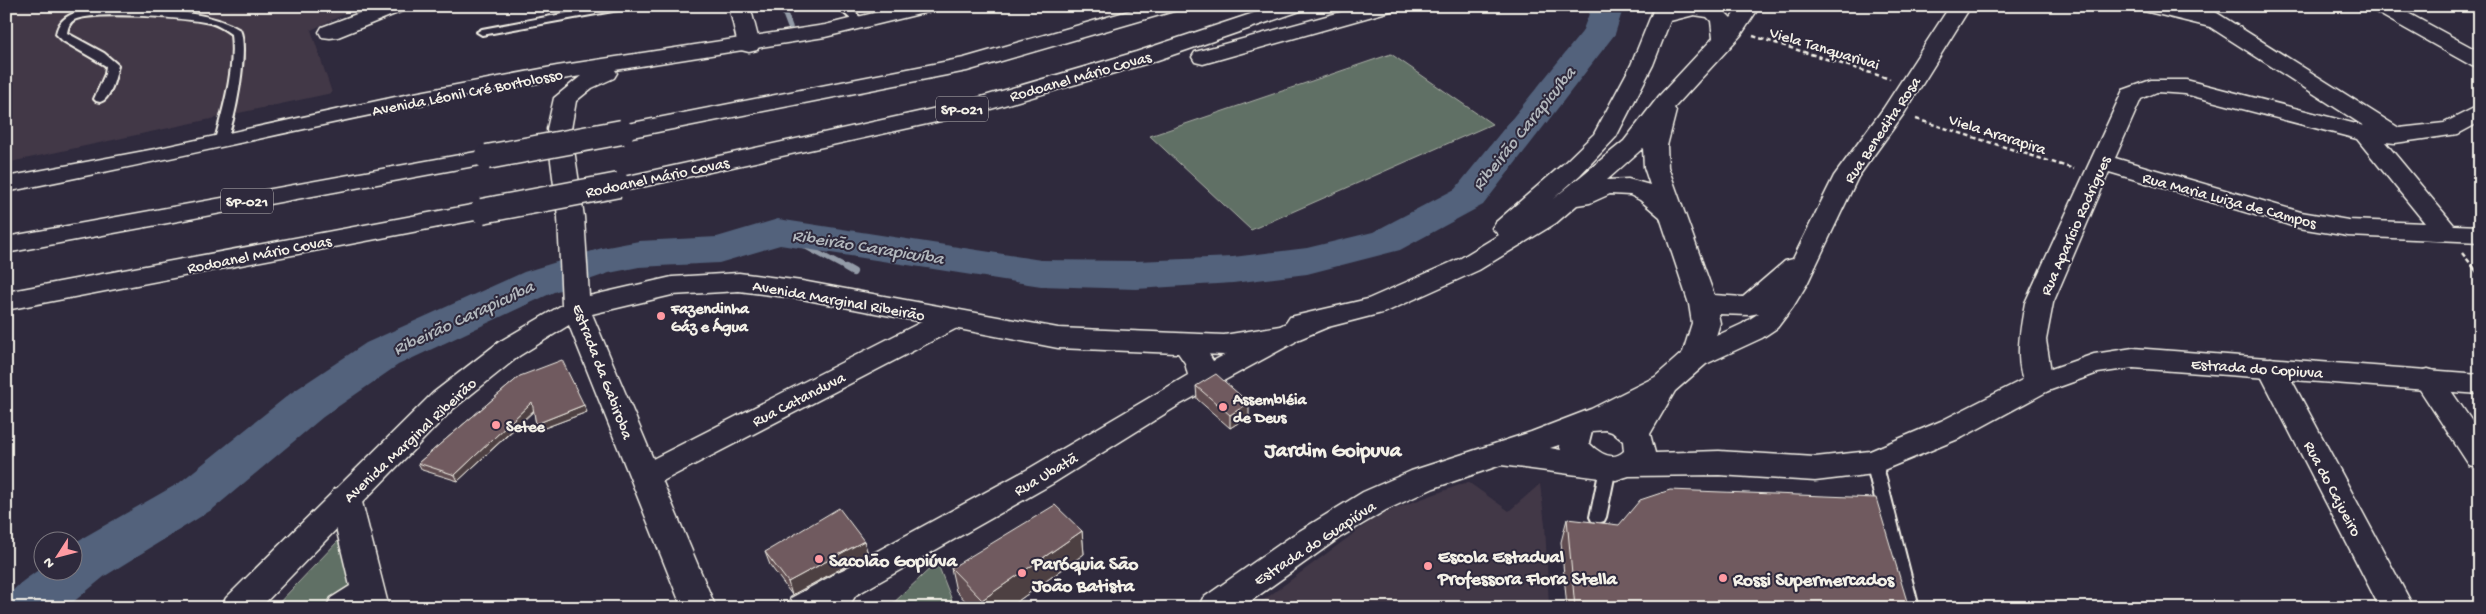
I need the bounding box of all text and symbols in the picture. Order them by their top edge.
street label: Viela Tanquarivai [1766,24,1881,76]
street label: Rodoanel Mário Covas [1008,49,1155,108]
water label: Ribeirão Carapicuíba [1469,63,1582,196]
street label: Avenida Léonil Cré Bortolosso [371,67,565,122]
street label: Rua Benedita Rosa [1841,73,1927,188]
road number: SP-021 [936,96,988,122]
street label: Viela Ararapira [1945,111,2049,161]
street label: Rua Aparício Rodrigues [2038,153,2117,299]
street label: Rodoanel Mário Covas [584,155,732,204]
street label: Rua Maria Luiza de Campos [2140,170,2319,235]
road number: SP-021 [221,188,273,214]
water label: Ribeirão Carapicuíba [790,226,946,271]
street label: Rodoanel Mário Covas [186,233,334,280]
water label: Ribeirão Carapicuíba [390,277,539,361]
street label: Avenida Marginal Ribeirão [751,278,926,327]
place label: Fazendinha Gáz e Água [670,301,750,338]
street label: Estrada da Gabiroba [566,302,636,444]
marker: Fazendinha Gáz e Água [655,310,667,322]
street label: Estrada do Copiuva [2190,356,2324,385]
street label: Rua Catanduva [750,369,850,433]
street label: Avenida Marginal Ribeirão [341,375,482,508]
place label: Assembléia de Deus [1232,392,1308,429]
marker: Assembléia de Deus [1217,401,1229,413]
marker: Setee [490,419,502,431]
place label: Setee [506,419,545,438]
street label: Rua do Cajueiro [2298,439,2364,541]
district label: Jardim Goipuva [1264,440,1403,465]
street label: Rua Ubatã [1011,450,1083,502]
street label: Estrada do Guapiúva [1251,498,1381,591]
north arrow [32,532,82,582]
place label: Escola Estadual Professora Flora Stella [1437,547,1619,592]
place label: Sacolão Gopiúva [829,551,958,574]
text: N [40,553,59,571]
marker: Sacolão Gopiúva [813,553,825,565]
place label: Paróquia São João Batista [1031,554,1138,599]
marker: Escola Estadual Professora Flora Stella [1422,560,1434,572]
marker: Paróquia São João Batista [1016,567,1028,579]
place label: Rossi Supermercados [1732,570,1895,593]
marker: Rossi Supermercados [1717,572,1729,584]

